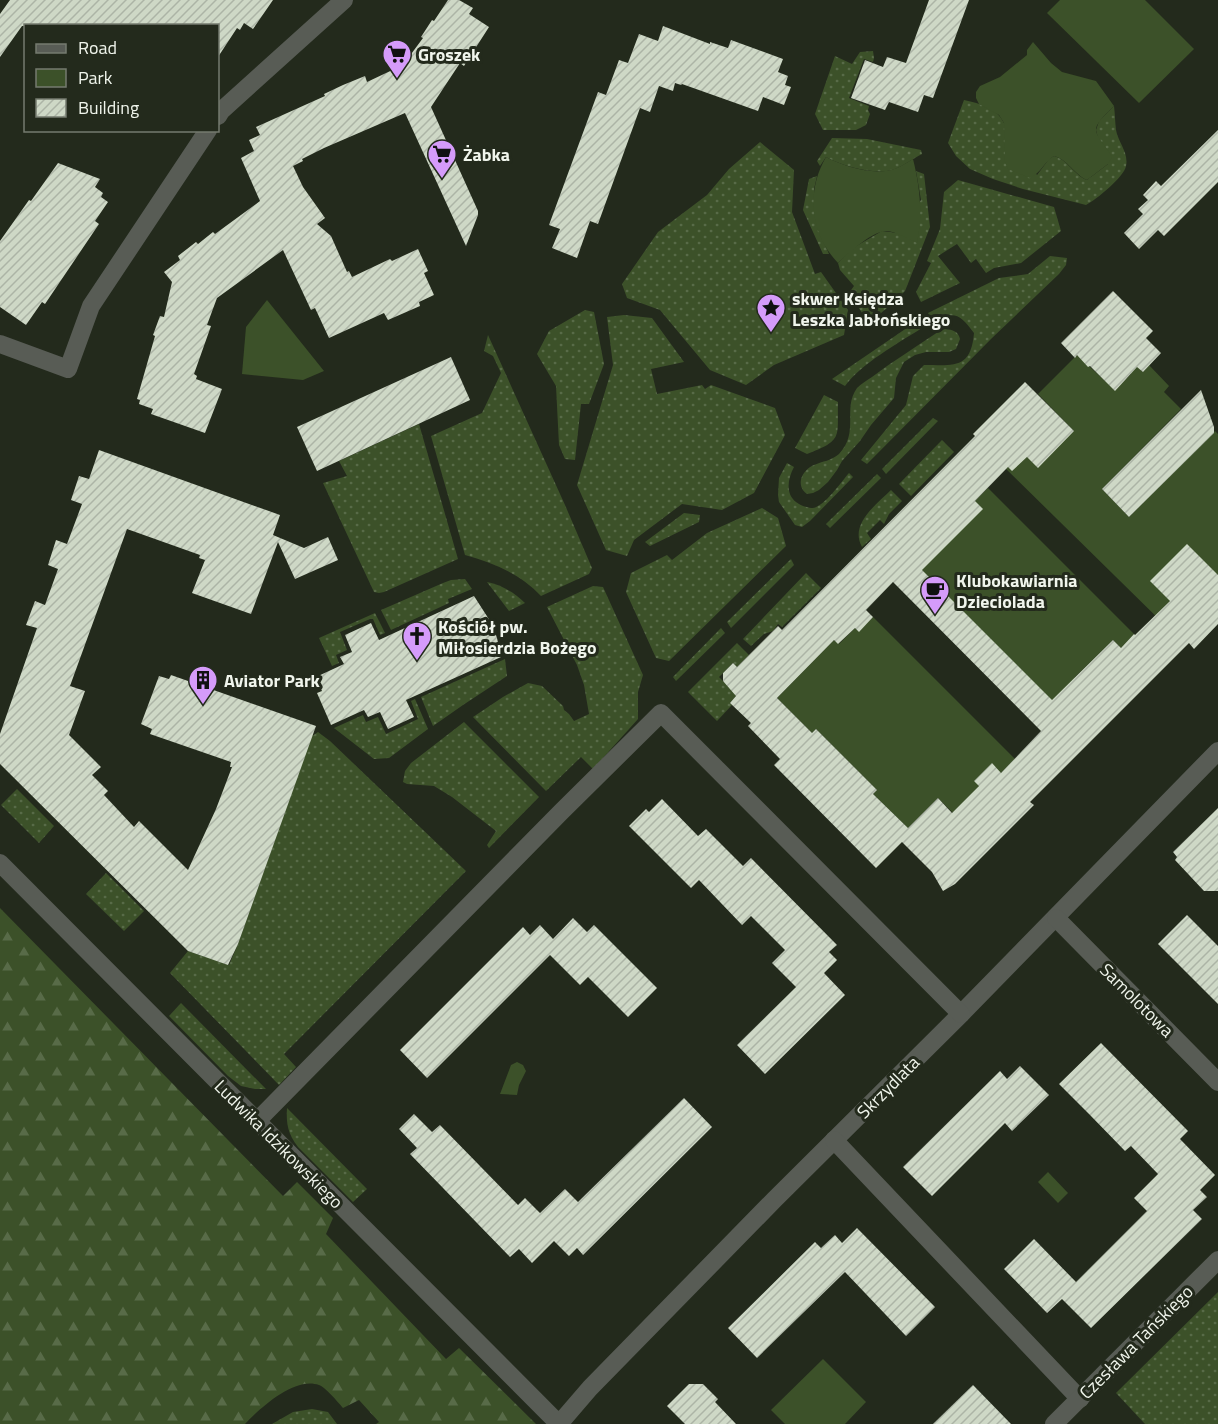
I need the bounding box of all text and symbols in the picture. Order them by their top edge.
legend [24,24,219,132]
text: Road [78,34,117,61]
supermarket icon: Groszek [381,38,413,80]
place label: Groszek [418,41,481,68]
text: Park [78,64,113,91]
text: Building [78,94,139,121]
supermarket icon: Żabka [426,138,458,180]
place label: Żabka [463,141,510,168]
place label: skwer Księdza Leszka Jabłońskiego [792,285,950,333]
place icon: skwer Księdza Leszka Jabłońskiego [755,292,787,334]
place label: Klubokawiarnia Dzieciolada [956,567,1077,615]
cafe icon: Klubokawiarnia Dzieciolada [919,574,951,616]
place label: Kościół pw. Miłosierdzia Bożego [438,613,596,661]
church icon: Kościół pw. Miłosierdzia Bożego [401,620,433,662]
building icon: Aviator Park [187,664,219,706]
place label: Aviator Park [224,667,321,694]
street label: Samolotowa [1094,957,1180,1043]
street label: Skrzydlata [850,1049,926,1125]
street label: Ludwika Idzikowskiego [208,1073,350,1215]
street label: Czesława Tańskiego [1073,1279,1199,1405]

